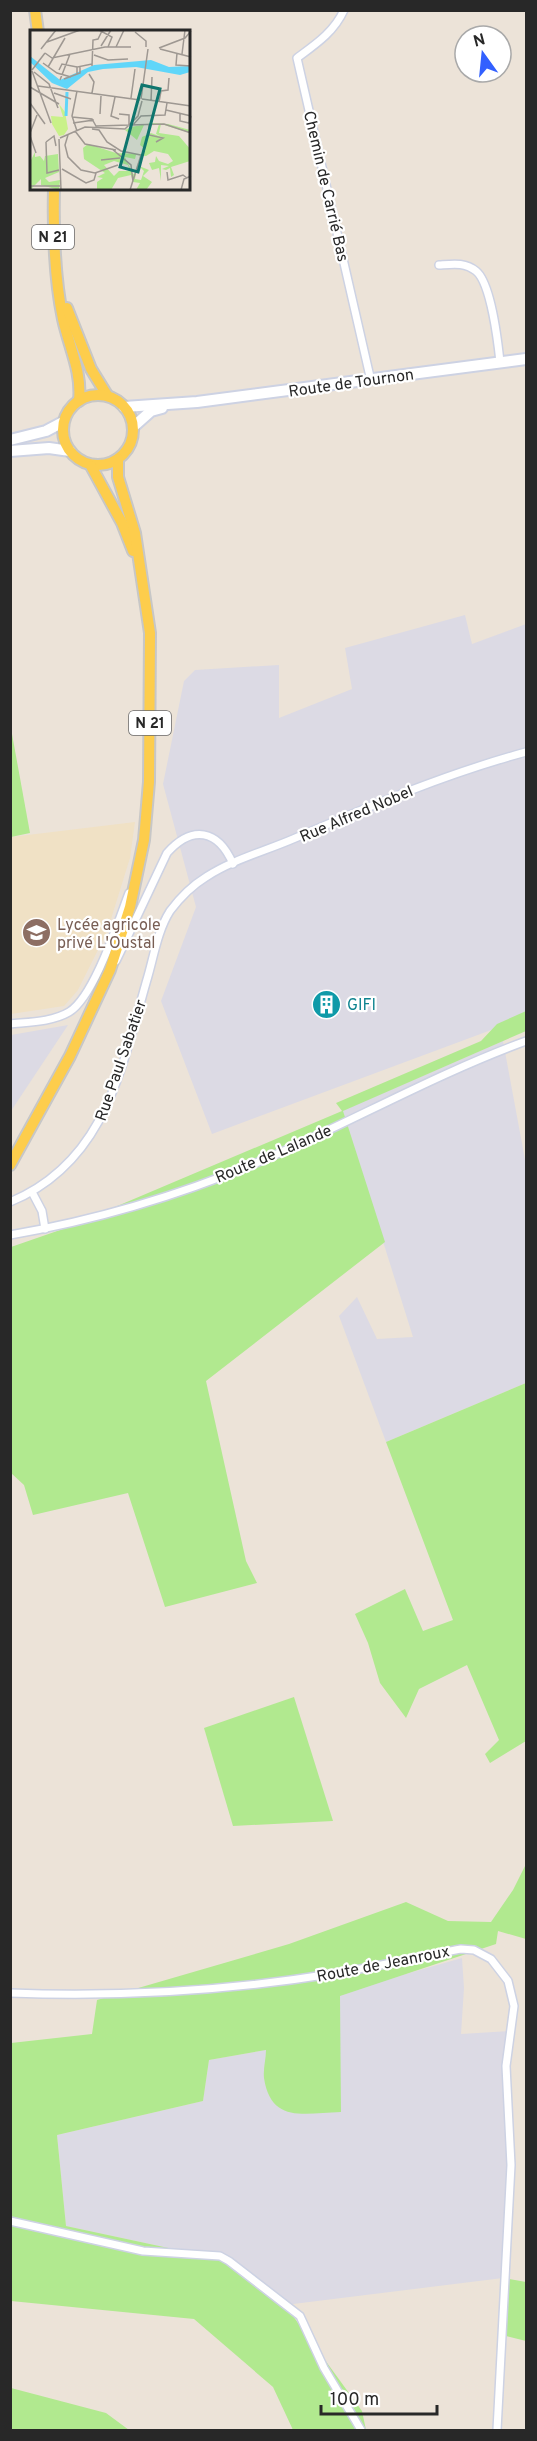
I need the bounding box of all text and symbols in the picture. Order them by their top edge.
north arrow [453,24,513,84]
inset map [30,30,190,190]
text: N [471,30,488,53]
street label: Chemin de Carrié Bas [298,109,352,264]
road number: N 21 [32,225,74,249]
street label: Route de Tournon [287,365,415,403]
road number: N 21 [129,711,171,735]
street label: Rue Alfred Nobel [297,782,416,848]
place label: Lycée agricole privé L'Oustal [57,916,161,954]
school or university icon: Lycée agricole privé L'Oustal [20,917,52,949]
building icon: GIFI [310,988,342,1020]
place label: GIFI [347,996,376,1016]
street label: Rue Paul Sabatier [92,997,152,1124]
street label: Route de Lalande [212,1121,335,1188]
street label: Route de Jeanroux [315,1942,452,1988]
scale bar [321,2378,436,2416]
text: 100 m [330,2389,379,2412]

